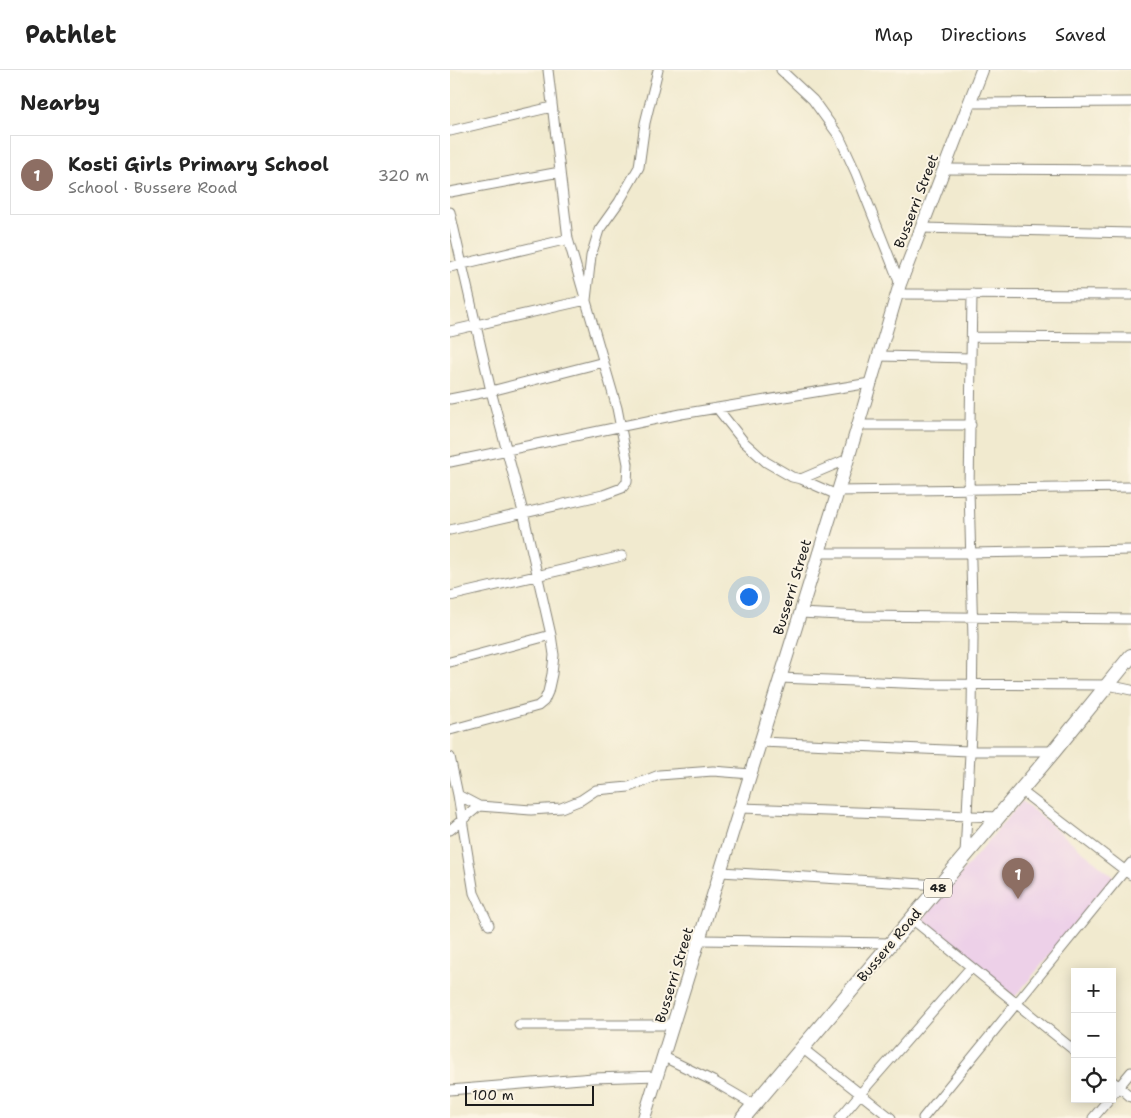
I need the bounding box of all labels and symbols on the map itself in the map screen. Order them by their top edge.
street label: Busserri Street [890,151,942,251]
street label: Busserri Street [769,537,815,637]
your location [736,584,762,610]
pin: 1 [1002,858,1034,899]
road number: 48 [924,878,952,898]
street label: Bussere Road [853,904,925,986]
street label: Busserri Street [651,925,697,1025]
scale bar [465,1083,594,1106]

